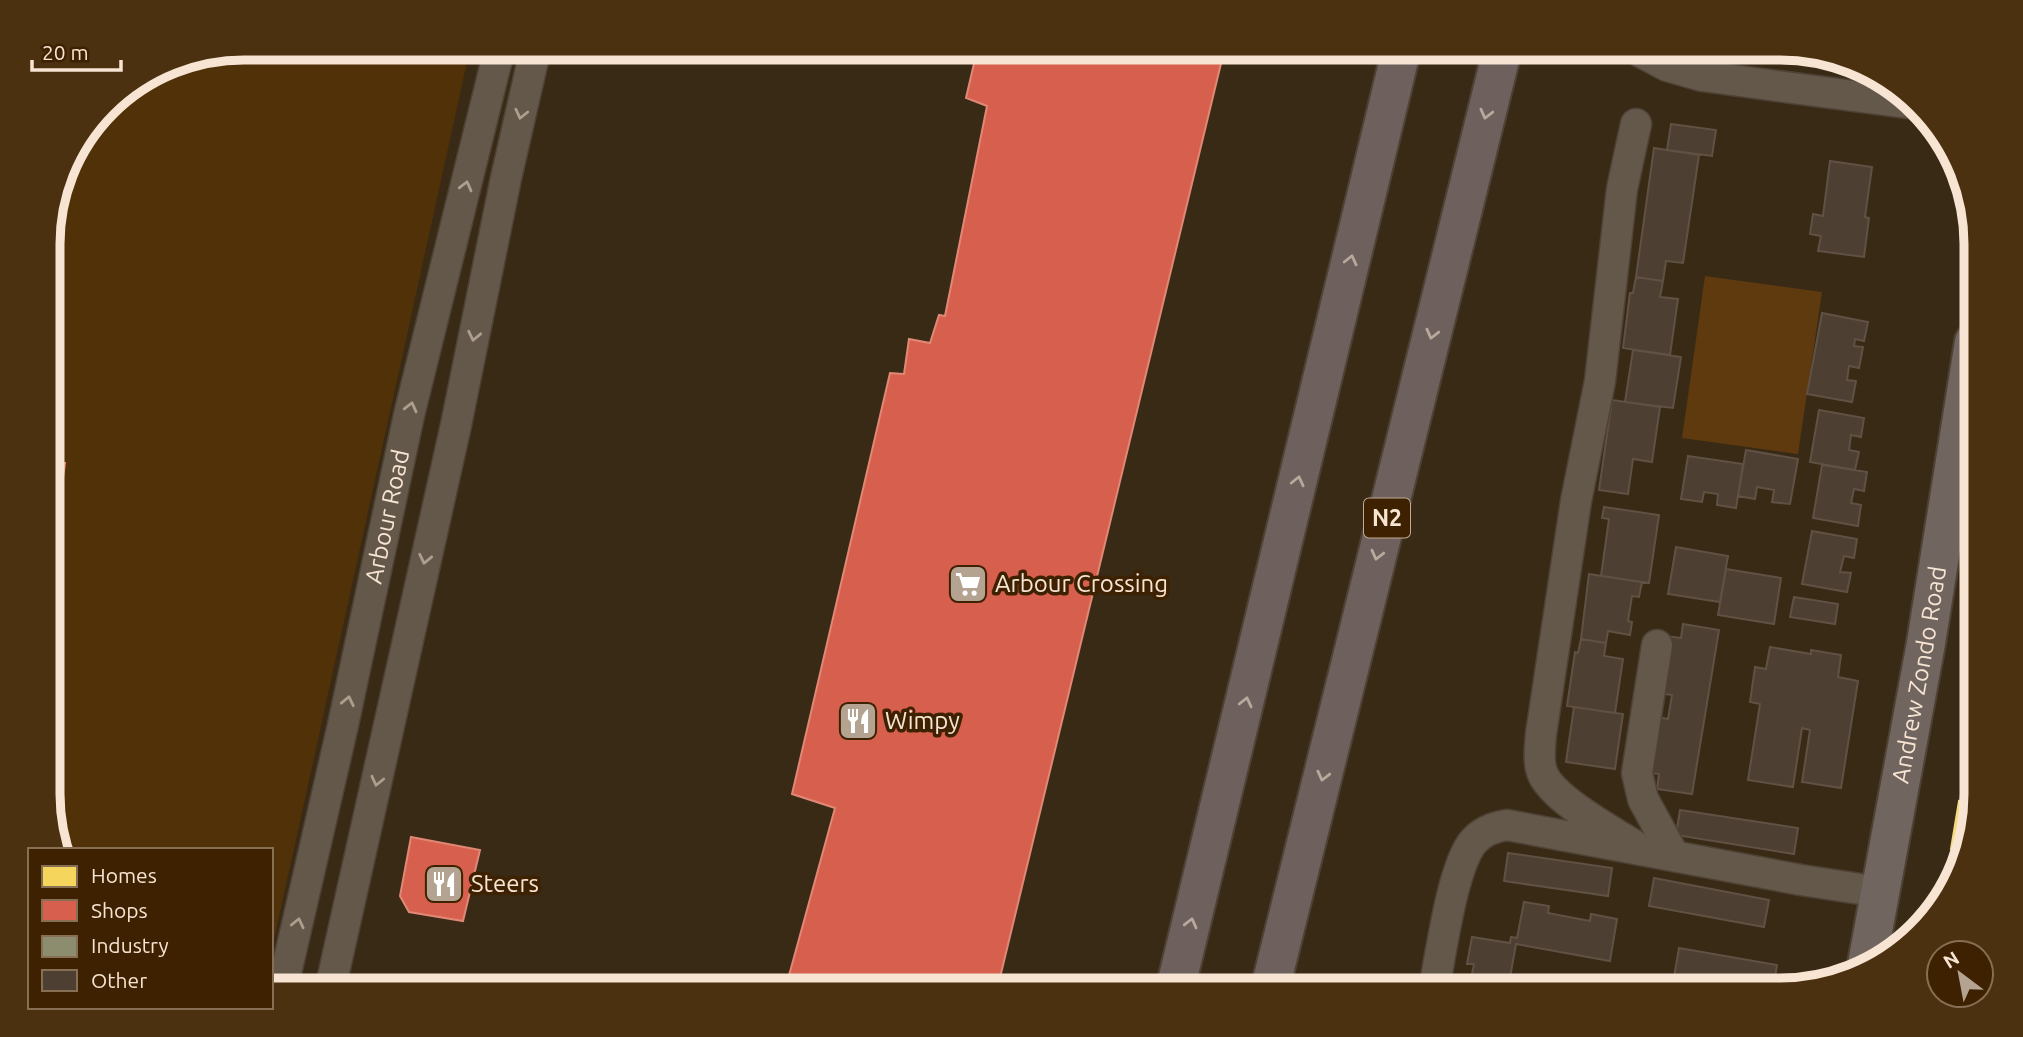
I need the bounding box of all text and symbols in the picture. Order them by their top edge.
scale bar [32,28,121,72]
text: 20 m [42,40,89,64]
one-way arrow [1480,107,1495,119]
one-way arrow [515,108,529,120]
one-way arrow [458,180,472,192]
one-way arrow [1343,254,1357,266]
one-way arrow [1426,328,1440,340]
one-way arrow [467,330,482,342]
one-way arrow [403,401,417,413]
street label: Arbour Road [359,447,414,586]
one-way arrow [1290,475,1305,487]
road number: N2 [1364,498,1410,538]
one-way arrow [1371,549,1386,561]
one-way arrow [419,553,434,565]
supermarket icon: Arbour Crossing [947,563,989,605]
street label: Andrew Zondo Road [1887,564,1951,785]
place label: Arbour Crossing [995,570,1168,597]
one-way arrow [340,695,355,707]
one-way arrow [1238,696,1252,708]
restaurant icon: Wimpy [837,700,879,742]
place label: Wimpy [885,707,960,734]
one-way arrow [1317,770,1331,782]
one-way arrow [370,775,385,787]
legend [28,848,273,1009]
text: Homes [91,863,157,887]
restaurant icon: Steers [423,863,465,905]
place label: Steers [471,870,539,897]
text: Shops [91,898,148,922]
one-way arrow [289,917,304,929]
one-way arrow [1183,917,1197,929]
text: Industry [91,933,169,957]
north arrow [1925,939,1995,1009]
text: N [1939,946,1963,973]
text: Other [91,968,147,992]

